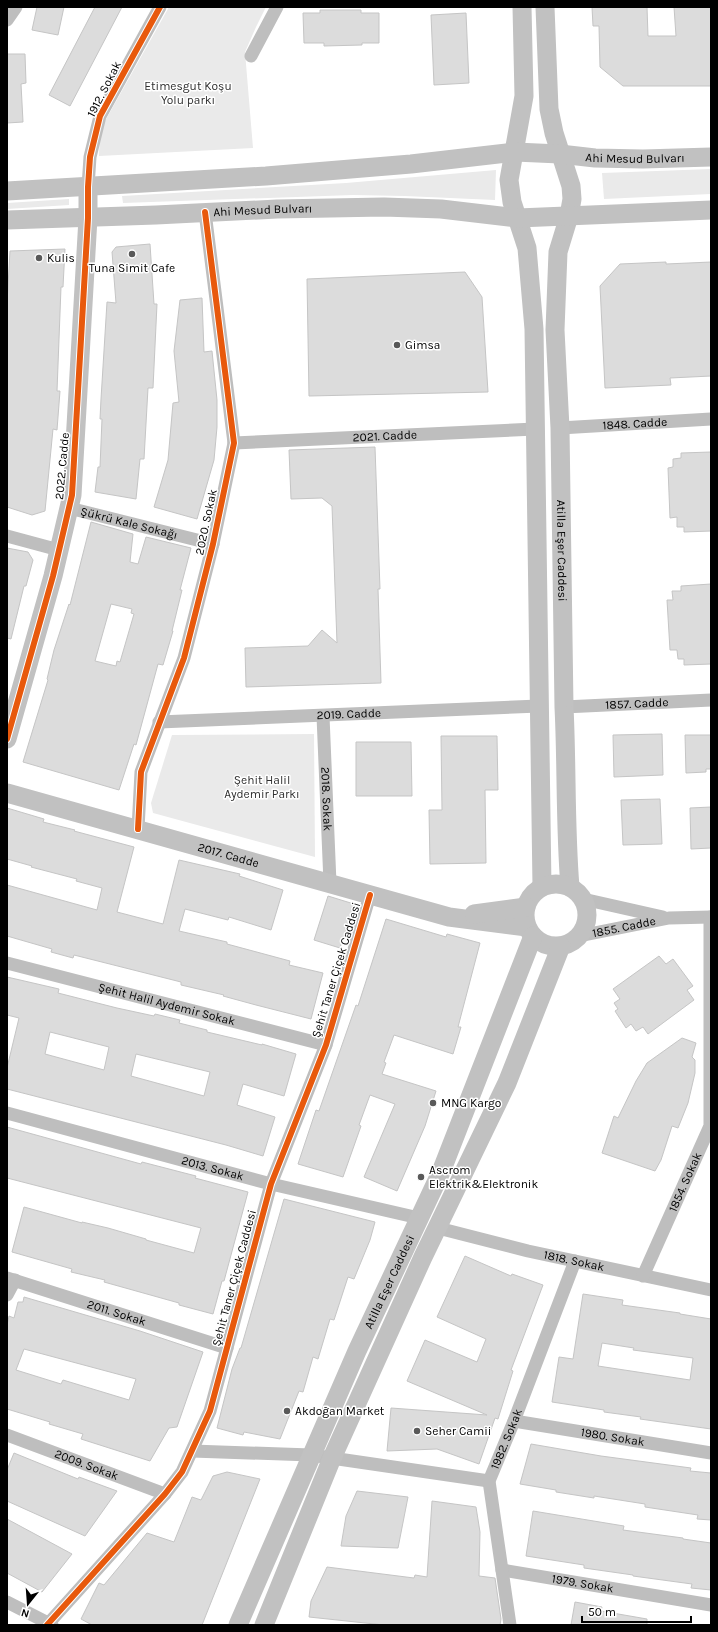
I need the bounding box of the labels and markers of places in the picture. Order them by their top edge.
marker: Tuna Simit Cafe [127,249,137,259]
place label: Kulis [47,251,75,265]
marker: Kulis [34,253,44,263]
place label: Tuna Simit Cafe [89,261,175,275]
place label: Gimsa [405,338,440,352]
marker: Gimsa [392,340,402,350]
place label: MNG Kargo [441,1096,501,1110]
marker: MNG Kargo [428,1098,438,1108]
place label: Ascrom Elektrik&Elektronik [429,1163,538,1191]
marker: Ascrom Elektrik&Elektronik [416,1172,426,1182]
place label: Akdoğan Market [295,1404,385,1418]
marker: Akdoğan Market [282,1406,292,1416]
place label: Seher Camii [425,1424,491,1438]
marker: Seher Camii [412,1426,422,1436]

